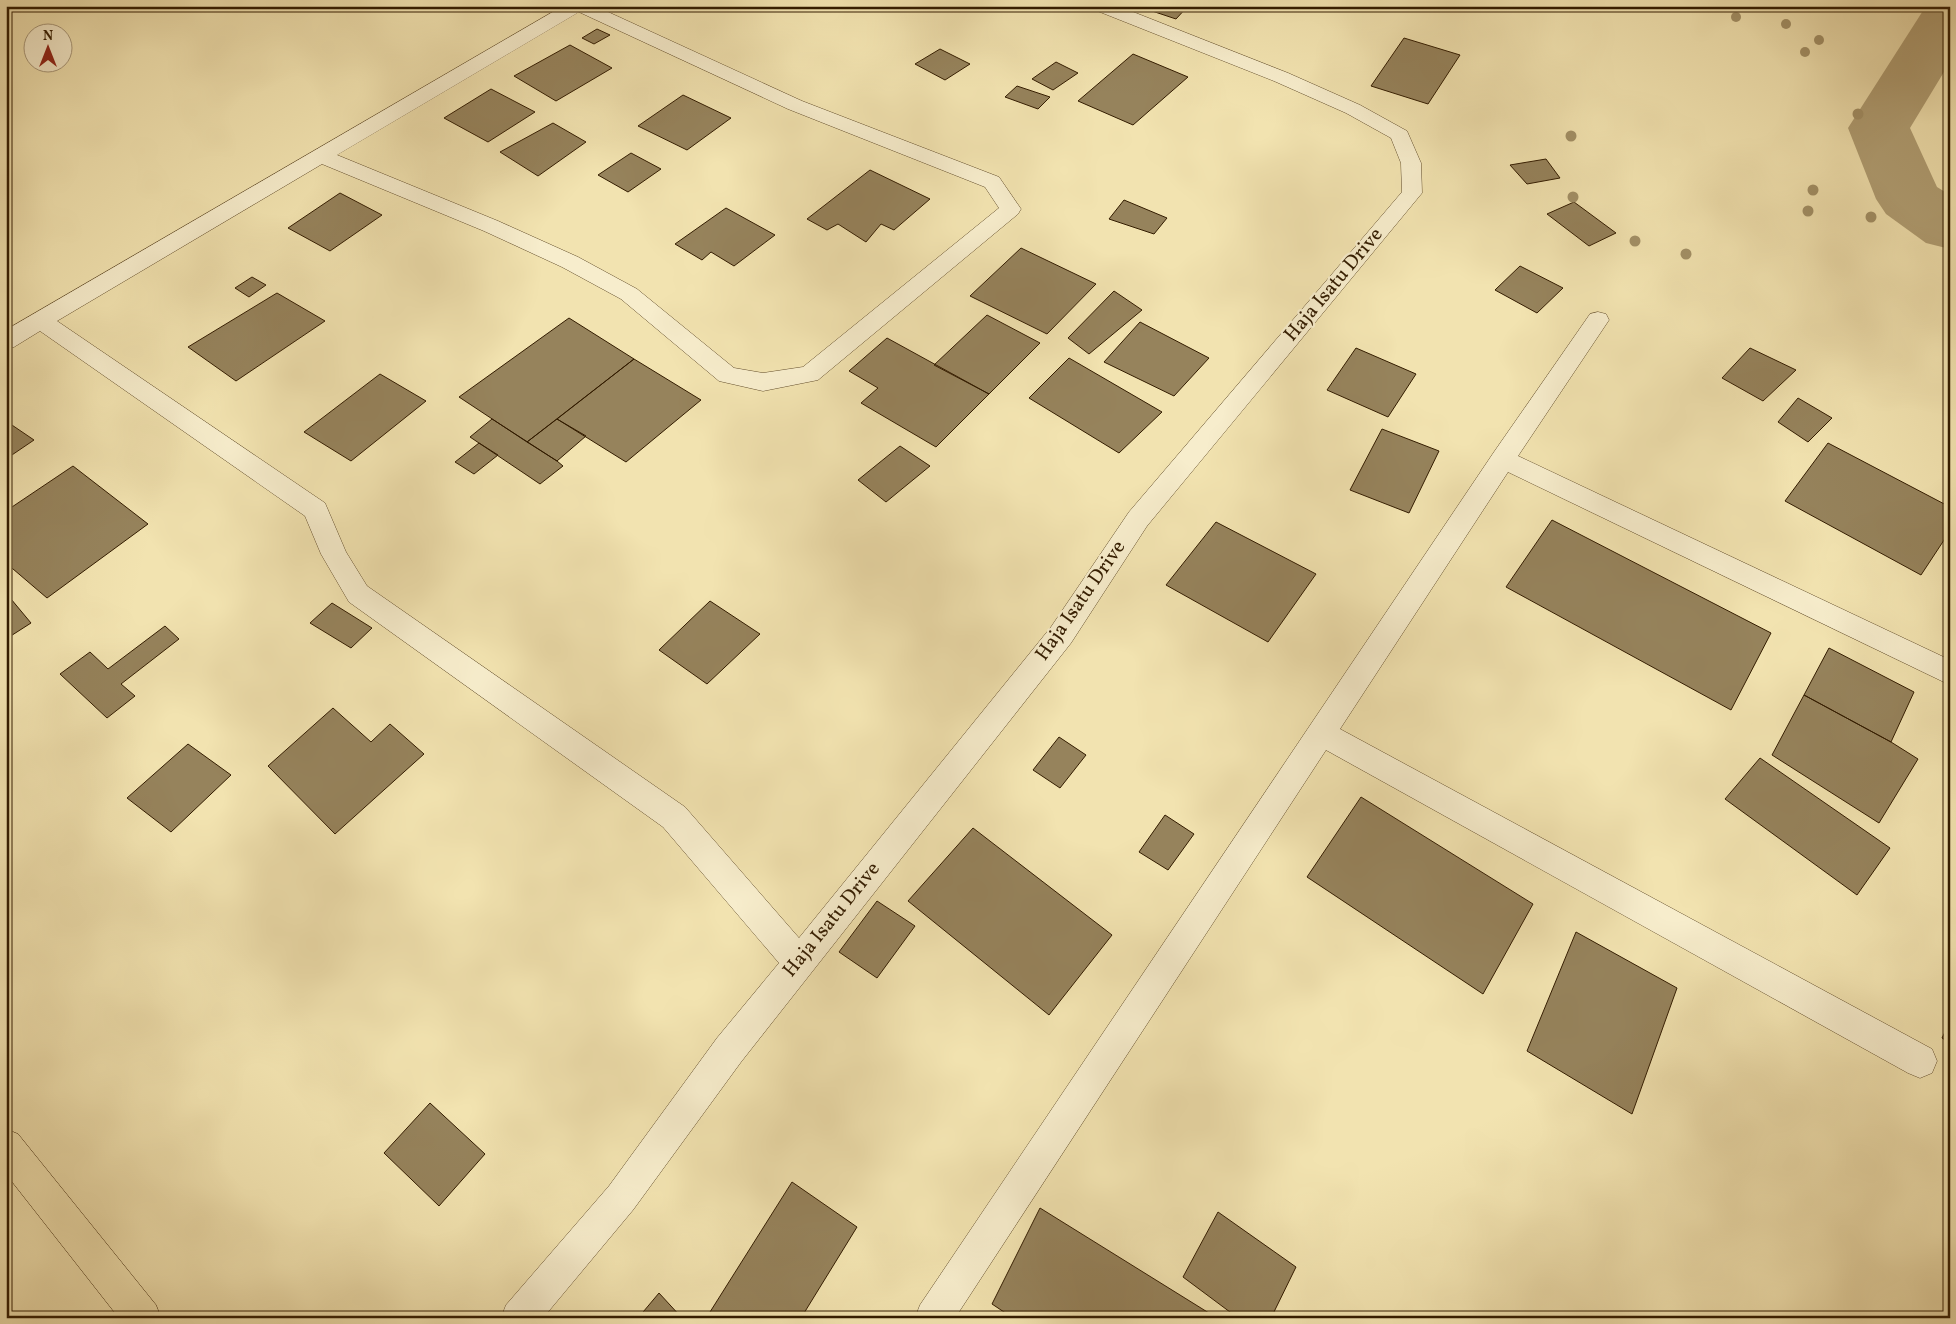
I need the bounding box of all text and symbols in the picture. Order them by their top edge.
north arrow [22,22,72,72]
text: N [43,27,53,46]
street label: Haja Isatu Drive [1278,222,1390,348]
street label: Haja Isatu Drive [1029,535,1133,667]
street label: Haja Isatu Drive [777,856,887,984]

